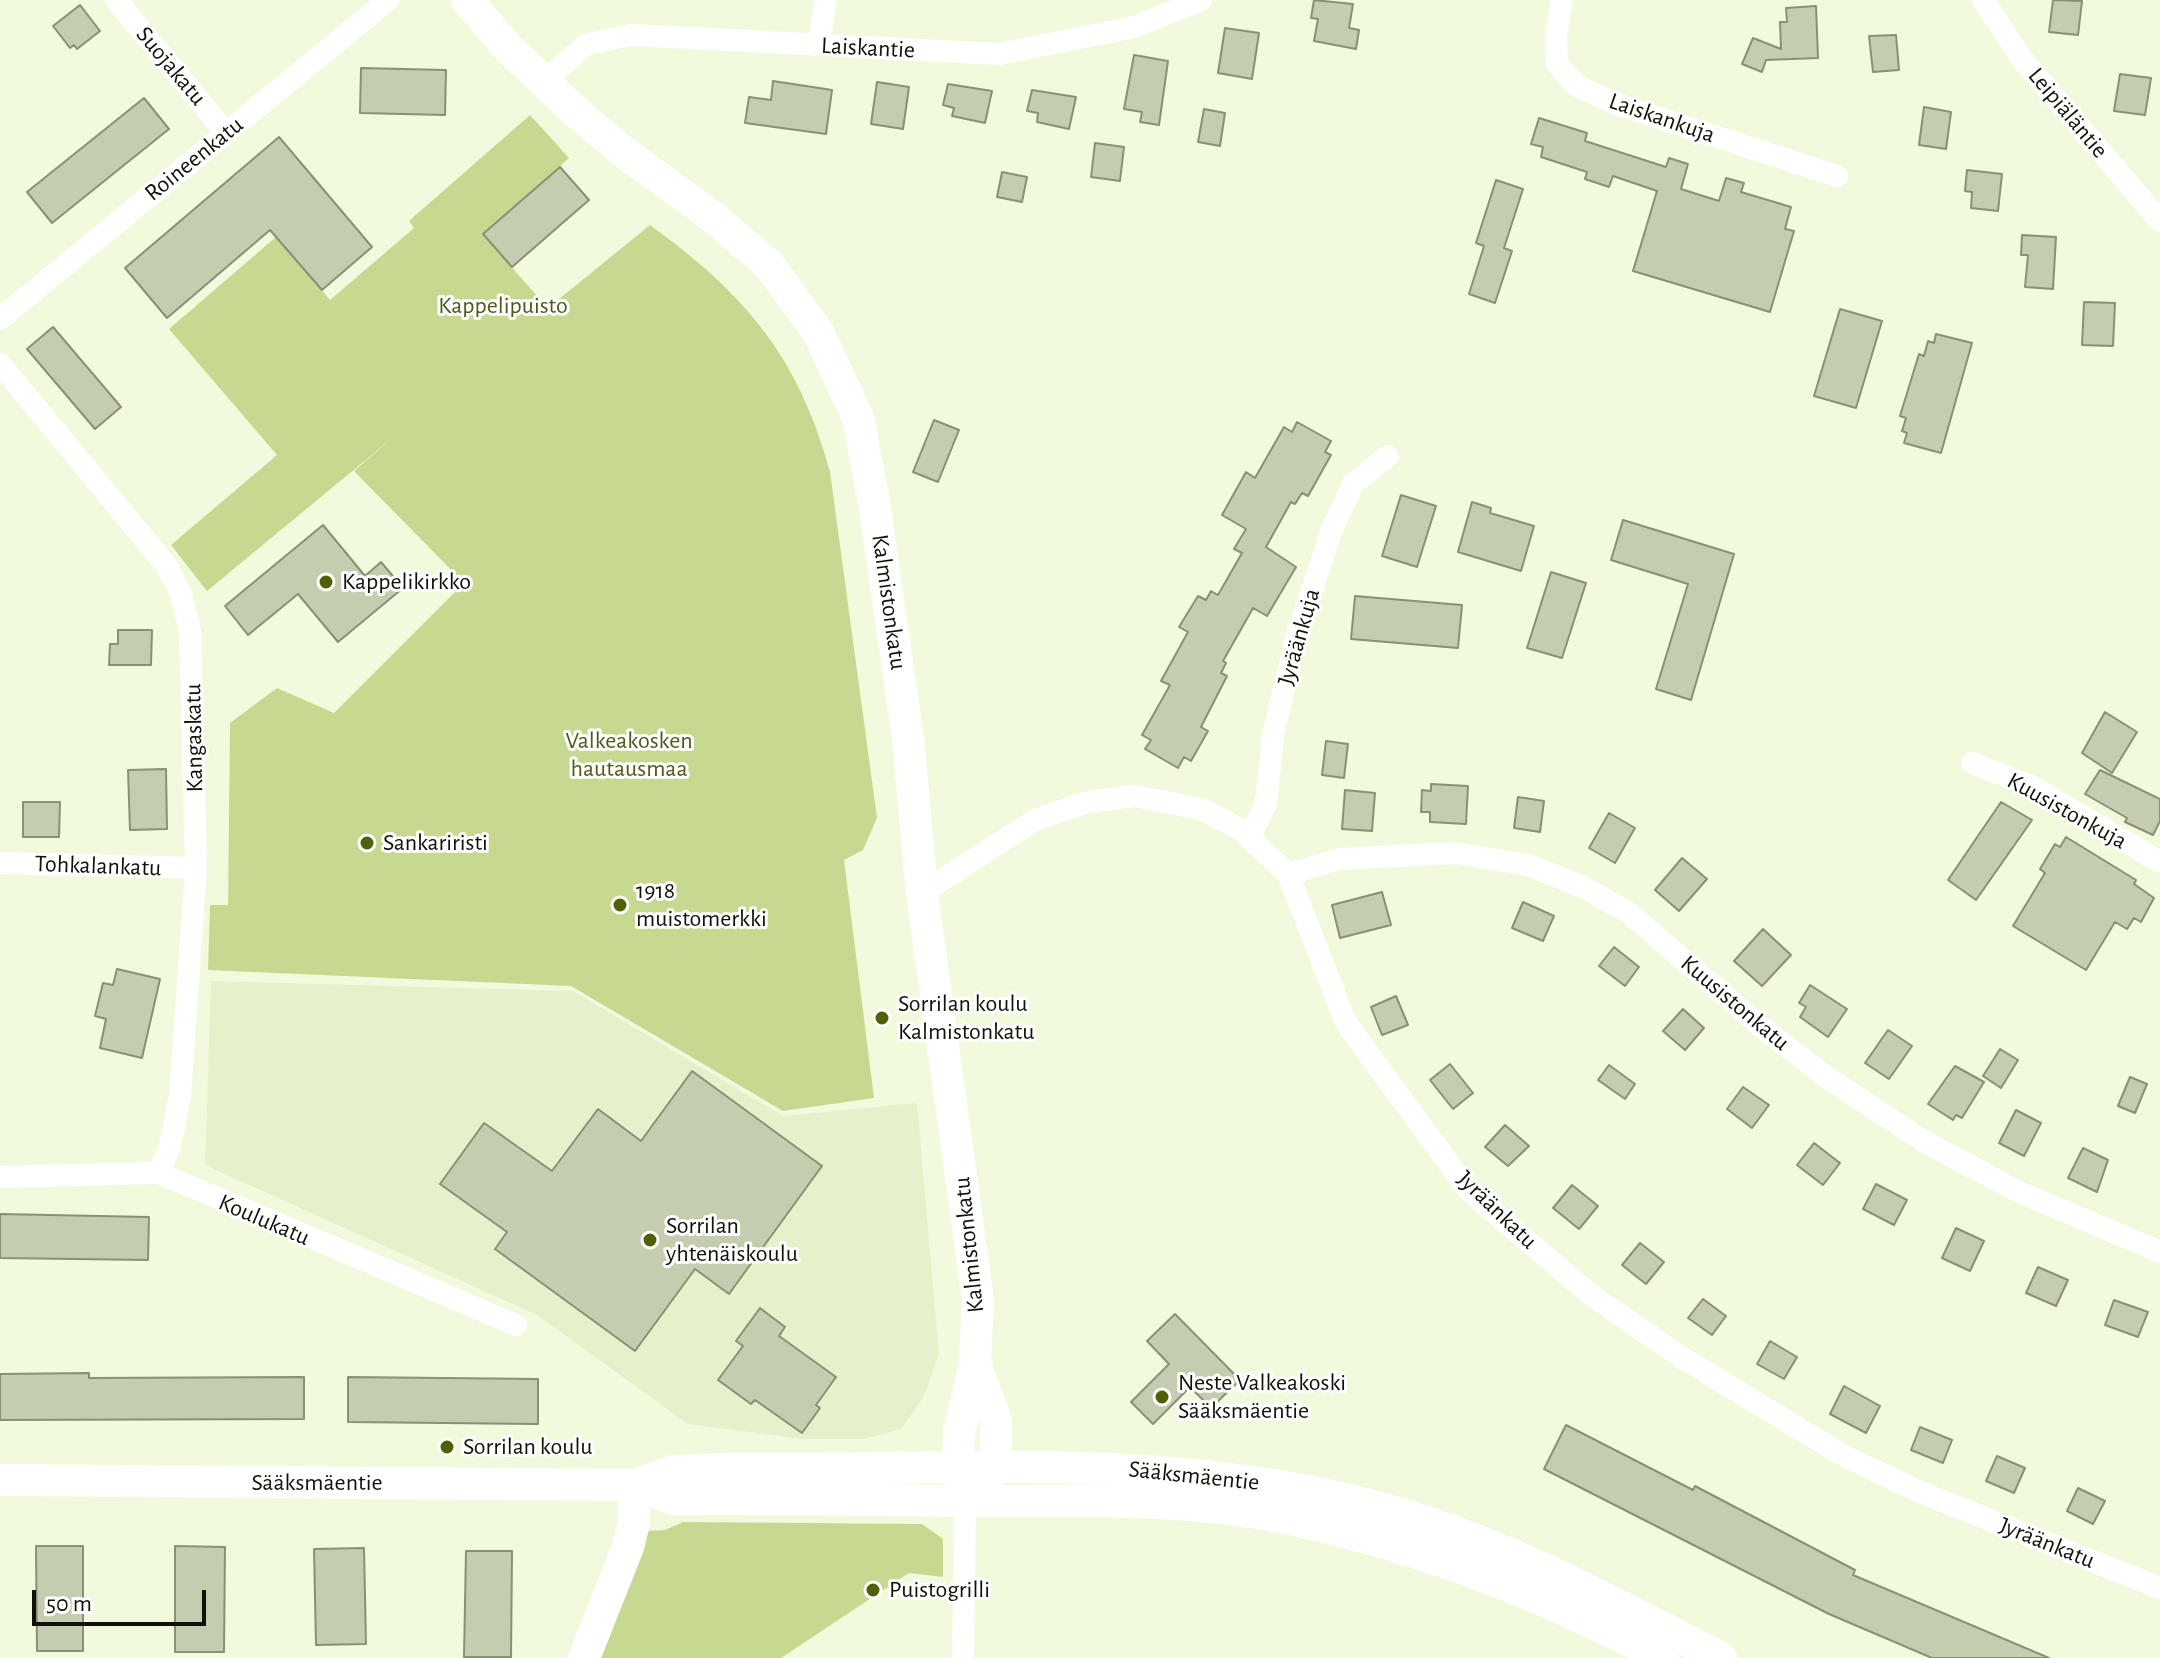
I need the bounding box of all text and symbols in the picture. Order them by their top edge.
street label: Suojakatu [130,21,212,111]
street label: Laiskantie [820,31,916,65]
street label: Leipiäläntie [2022,62,2114,164]
street label: Laiskankuja [1605,86,1719,150]
street label: Roineenkatu [139,111,249,207]
park label: Kappelipuisto [438,292,568,320]
street label: Kalmistonkatu [865,532,913,672]
place label: Kappelikirkko [342,568,471,596]
marker: Kappelikirkko [317,573,335,591]
street label: Jyräänkuja [1271,585,1327,689]
street label: Kangaskatu [179,683,209,793]
park label: Valkeakosken hautausmaa [565,727,693,783]
street label: Kuusistonkuja [2002,766,2132,856]
place label: Sankariristi [383,829,488,857]
marker: Sankariristi [358,834,376,852]
street label: Tohkalankatu [34,849,162,883]
place label: 1918 muistomerkki [636,877,767,933]
marker: 1918 muistomerkki [611,896,629,914]
street label: Kuusistonkatu [1675,949,1795,1057]
place label: Sorrilan koulu Kalmistonkatu [898,990,1034,1046]
marker: Sorrilan koulu Kalmistonkatu [873,1009,891,1027]
street label: Jyräänkatu [1451,1165,1543,1255]
street label: Kalmistonkatu [948,1176,990,1314]
street label: Koulukatu [214,1188,314,1252]
place label: Sorrilan yhtenäiskoulu [666,1212,798,1268]
marker: Sorrilan yhtenäiskoulu [641,1231,659,1249]
place label: Neste Valkeakoski Sääksmäentie [1178,1369,1346,1425]
marker: Neste Valkeakoski Sääksmäentie [1153,1388,1171,1406]
place label: Sorrilan koulu [463,1433,593,1461]
marker: Sorrilan koulu [438,1438,456,1456]
street label: Sääksmäentie [1127,1455,1261,1497]
street label: Sääksmäentie [251,1469,383,1497]
street label: Jyräänkatu [1995,1511,2099,1575]
scale bar [36,1574,210,1624]
place label: Puistogrilli [889,1576,990,1604]
marker: Puistogrilli [864,1581,882,1599]
text: 50 m [46,1592,92,1616]

